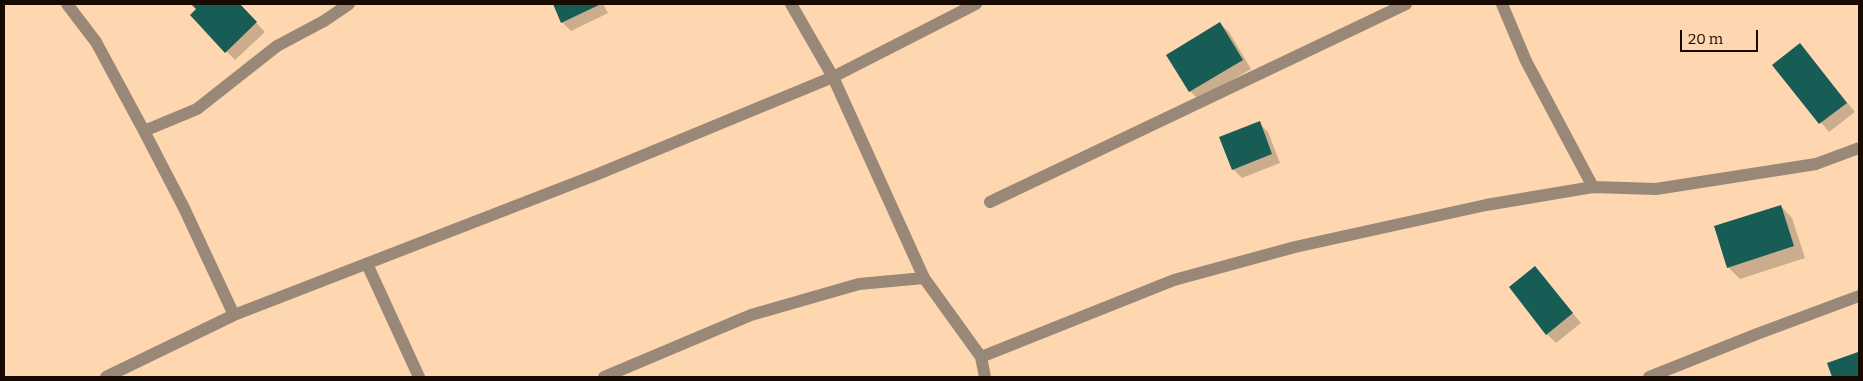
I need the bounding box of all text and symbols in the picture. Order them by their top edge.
scale bar [1683,20,1760,52]
text: 20 m [1688,30,1723,48]

